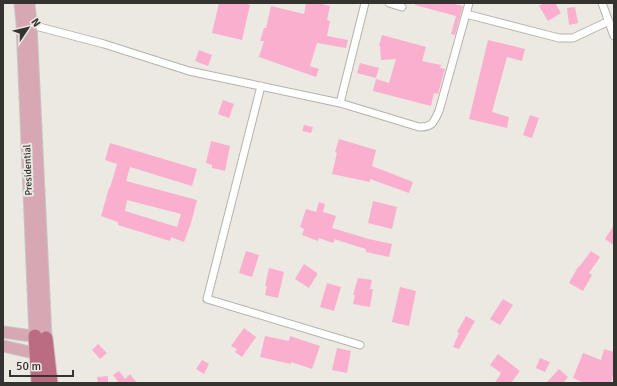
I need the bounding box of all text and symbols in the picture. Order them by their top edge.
north arrow [8,8,48,48]
text: N [28,16,43,29]
street label: Presidential [21,144,35,196]
scale bar [10,352,73,378]
text: 50 m [16,359,41,374]

